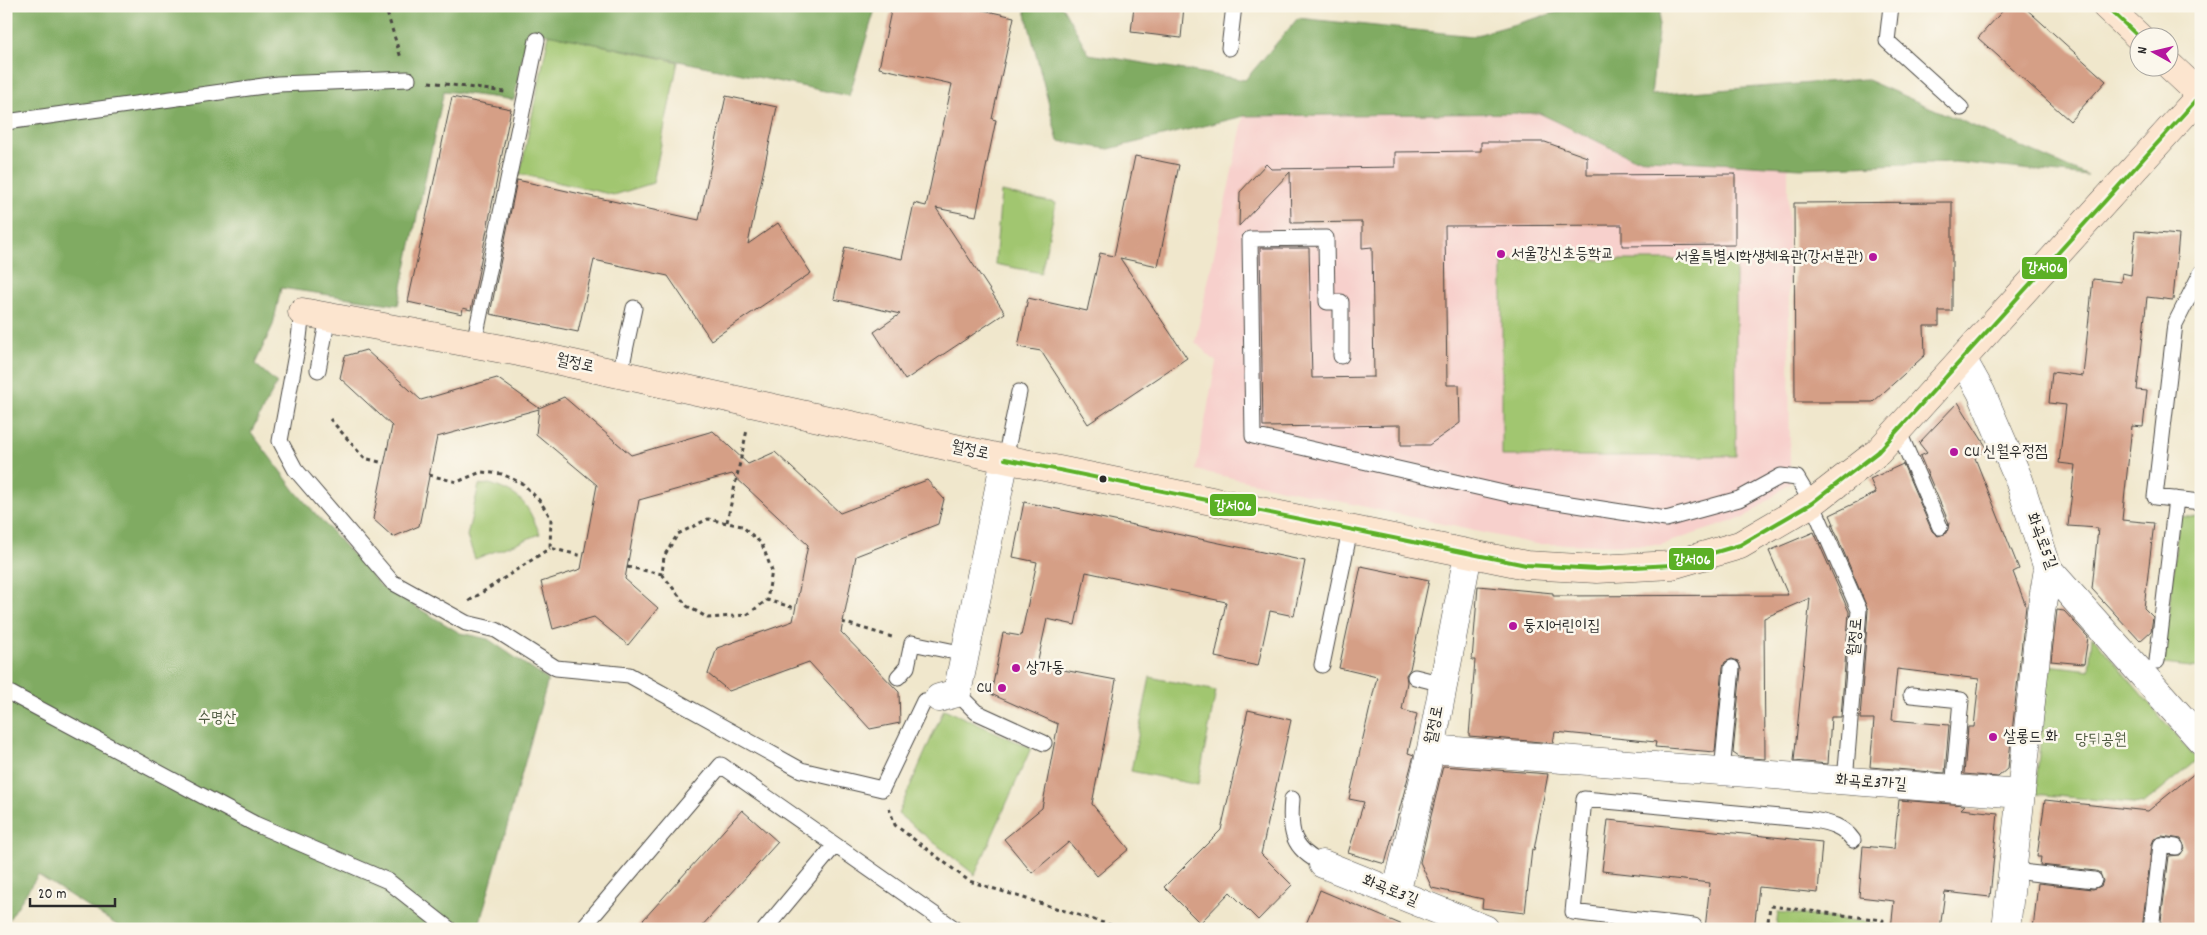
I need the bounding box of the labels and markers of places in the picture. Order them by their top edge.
place label: 서울강신초등학교 [1511,243,1614,266]
place label: 서울특별시학생체육관(강서분관) [1675,246,1863,269]
marker: 서울강신초등학교 [1495,248,1507,260]
marker: 서울특별시학생체육관(강서분관) [1867,251,1879,263]
place label: CU 신월우정점 [1964,441,2048,464]
marker: CU 신월우정점 [1948,446,1960,458]
unlabelled marker [1098,474,1108,484]
place label: 둥지어린이집 [1523,615,1600,638]
marker: 둥지어린이집 [1507,620,1519,632]
place label: 상가동 [1026,657,1065,680]
marker: 상가동 [1010,662,1022,674]
place label: CU [976,677,992,700]
marker: CU [996,682,1008,694]
place label: 살롱드 화 [2003,726,2058,749]
marker: 살롱드 화 [1987,731,1999,743]

